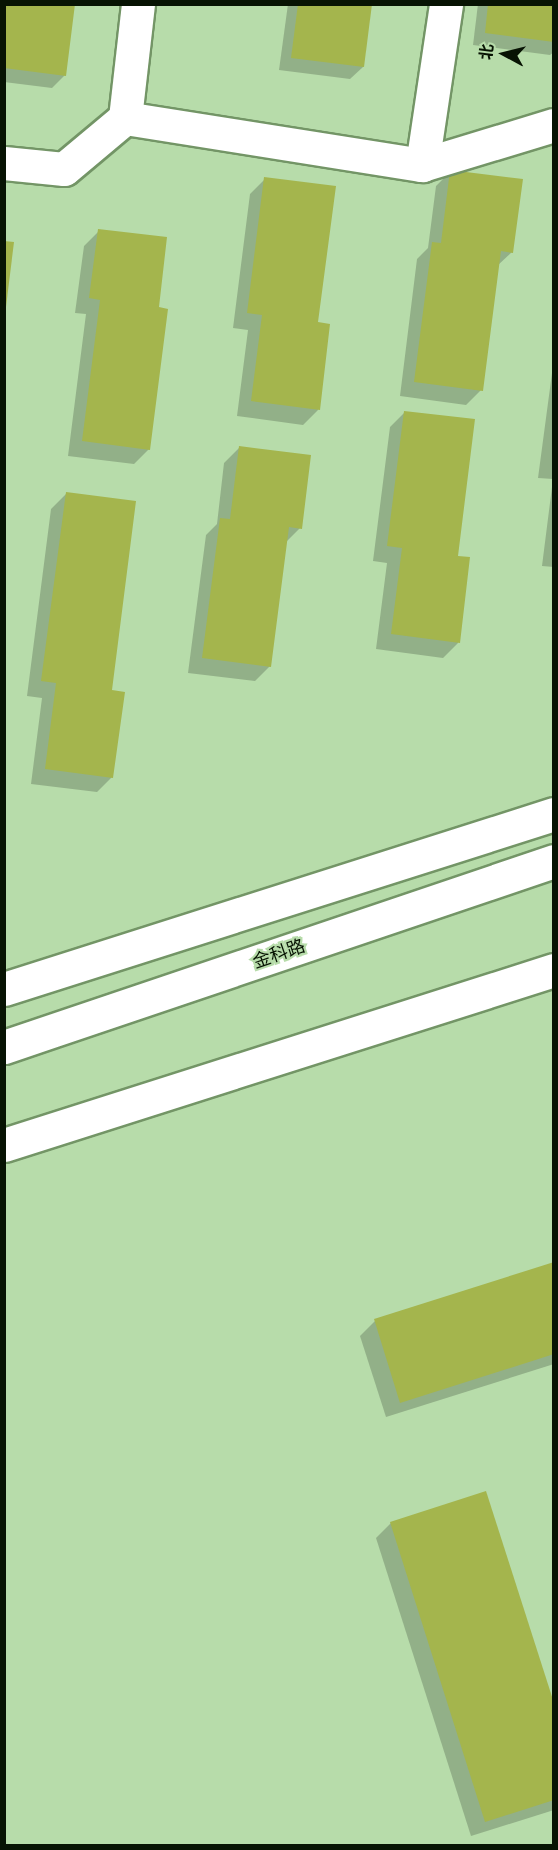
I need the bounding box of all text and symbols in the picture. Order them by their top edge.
north arrow [474,24,534,84]
text: 北 [475,43,497,61]
street label: 金科路 [250,935,308,973]

